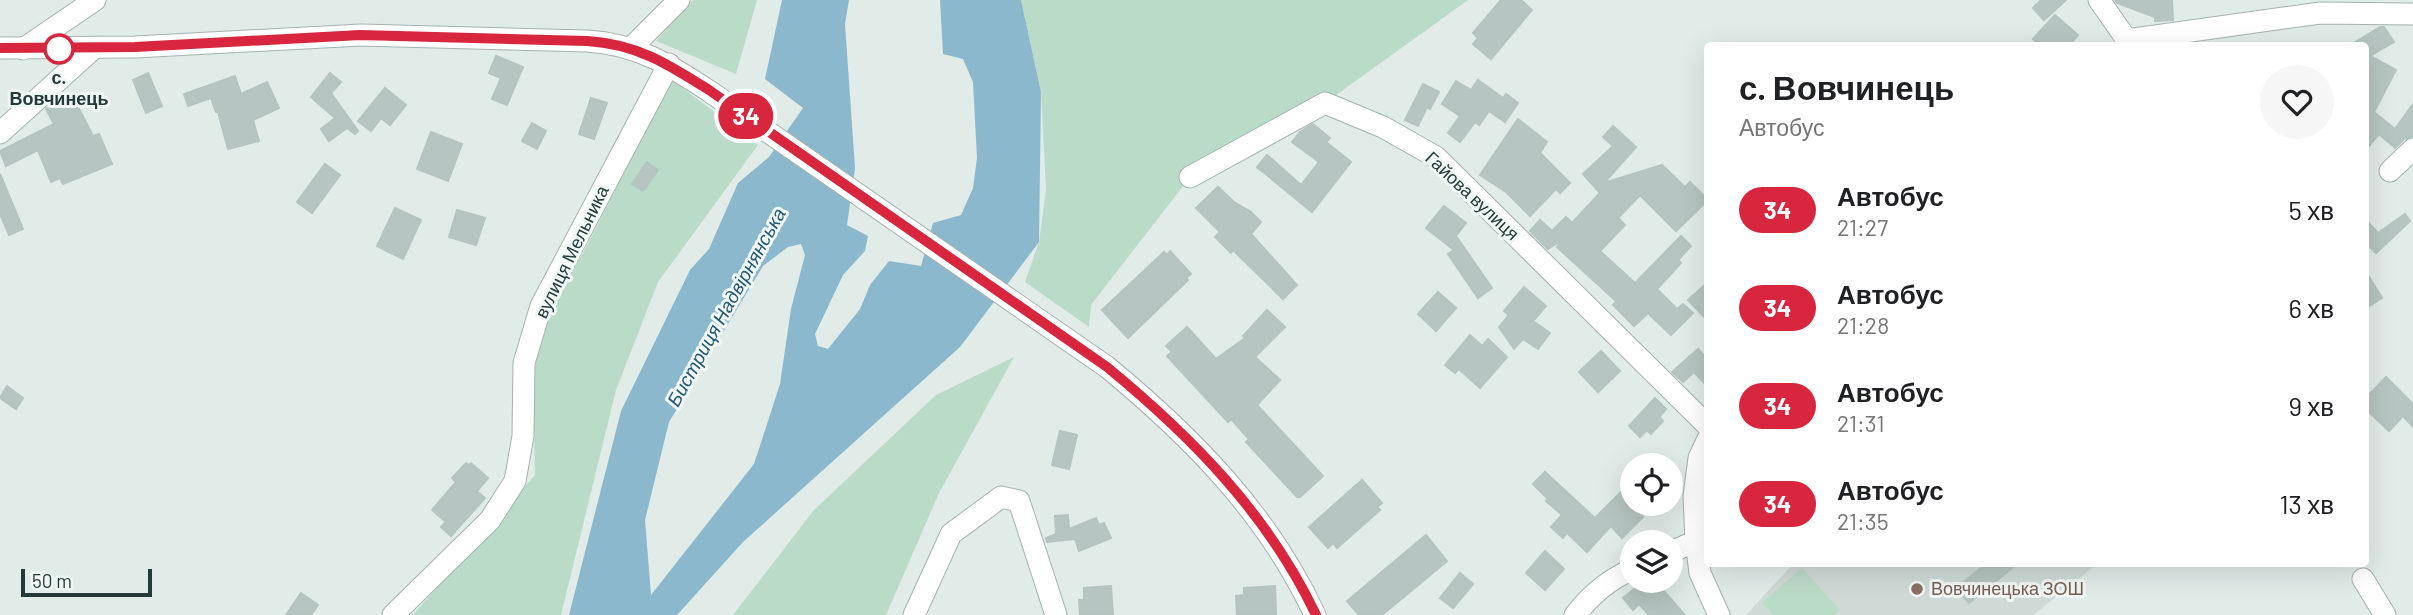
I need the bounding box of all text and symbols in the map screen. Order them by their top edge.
marker: с. Вовчинець [44,34,74,64]
button: heart [2260,65,2334,139]
place label: с. Вовчинець [10,66,108,109]
text: с. Вовчинець [1739,67,1954,107]
line badge: 34 [714,93,778,139]
text: 34 [732,101,760,130]
text: Автобус [1739,113,1825,141]
street label: Гайова вулиця [1421,146,1524,244]
text: Автобус [1837,180,1944,211]
street label: вулиця Мельника [529,181,613,321]
text: 5 хв [2289,194,2334,225]
text: 34 [1764,195,1791,224]
water label: Бистриця Надвірнянська [661,203,790,410]
text: 21:27 [1837,213,1888,241]
text: Автобус [1837,278,1944,309]
text: 6 хв [2289,292,2334,323]
text: 34 [1764,293,1791,322]
text: 21:28 [1837,311,1889,339]
text: Автобус [1837,376,1944,407]
text: 9 хв [2288,390,2334,421]
text: 34 [1764,391,1791,420]
text: 21:31 [1837,409,1885,437]
map controls [1620,453,1683,593]
button: locate [1620,453,1683,516]
text: Автобус [1837,474,1944,505]
text: 13 хв [2279,488,2334,519]
text: 34 [1764,489,1791,518]
text: 21:35 [1837,507,1889,535]
button: layers [1620,530,1683,593]
scale bar [21,566,152,598]
text: 50 m [32,569,72,592]
place label: Вовчинецька ЗОШ [1931,577,2084,599]
marker: Вовчинецька ЗОШ [1909,581,1925,597]

